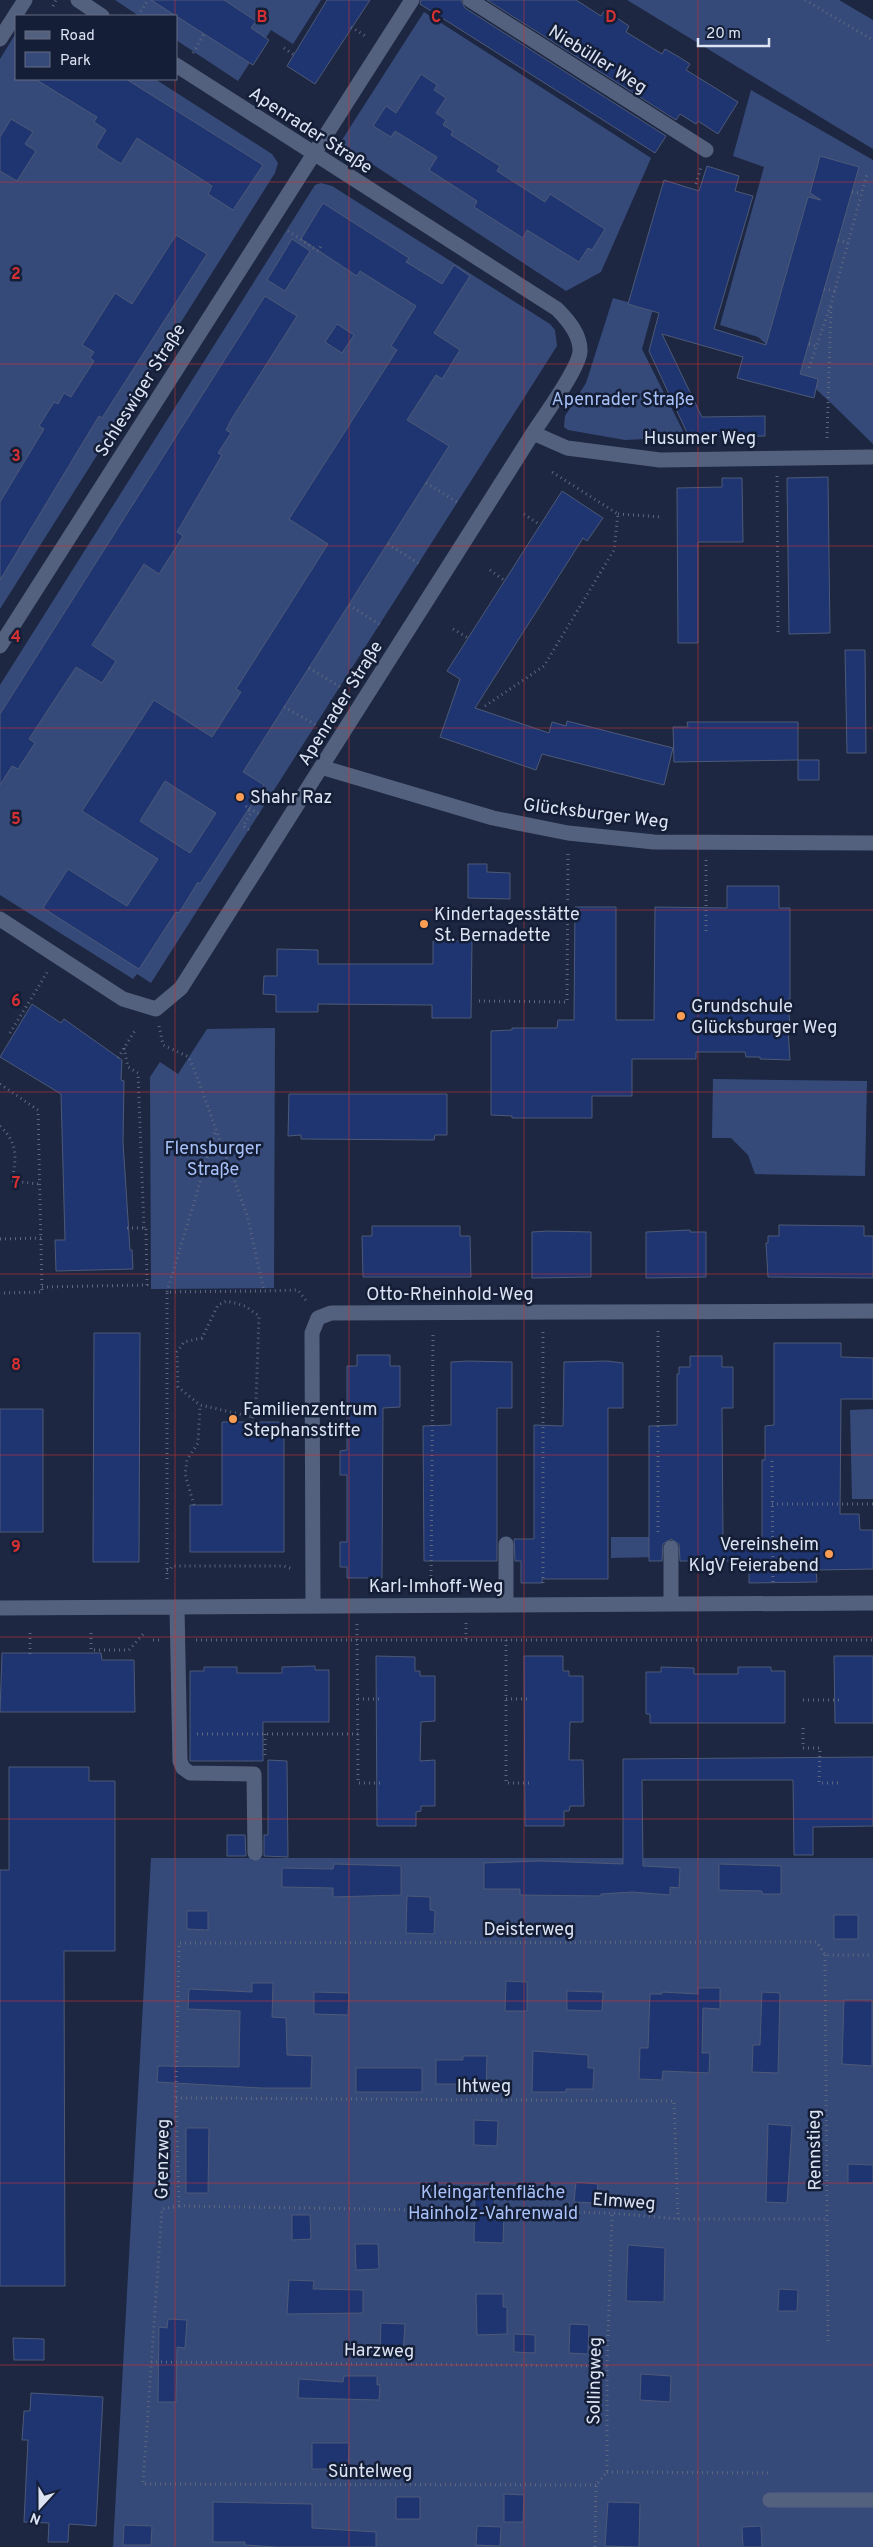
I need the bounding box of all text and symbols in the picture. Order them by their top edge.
text: B [256,8,268,28]
text: C [431,8,441,28]
text: D [605,8,617,28]
legend [15,15,178,80]
scale bar [698,15,769,47]
street label: Niebüller Weg [543,21,651,100]
text: 20 m [706,25,741,44]
text: Road [60,27,95,46]
text: Park [60,52,91,71]
street label: Apenrader Straße [244,83,376,180]
text: 2 [11,265,21,285]
street label: Schleswiger Straße [91,320,192,462]
park label: Apenrader Straße [552,389,694,412]
street label: Husumer Weg [644,428,756,451]
text: 3 [11,447,21,467]
text: 4 [11,628,21,648]
street label: Apenrader Straße [294,637,389,770]
place label: Shahr Raz [250,787,332,810]
marker: Shahr Raz [234,791,246,803]
street label: Glücksburger Weg [522,794,670,835]
text: 5 [11,810,21,830]
place label: Kindertagesstätte St. Bernadette [434,904,580,948]
marker: Kindertagesstätte St. Bernadette [418,918,430,930]
text: 6 [11,992,21,1012]
place label: Grundschule Glücksburger Weg [691,996,838,1040]
marker: Grundschule Glücksburger Weg [675,1010,687,1022]
park label: Flensburger Straße [164,1138,262,1182]
text: 7 [12,1174,20,1194]
street label: Otto-Rheinhold-Weg [366,1284,534,1307]
text: 8 [11,1356,21,1376]
place label: Familienzentrum Stephansstifte [243,1399,378,1443]
marker: Familienzentrum Stephansstifte [227,1413,239,1425]
place label: Vereinsheim KlgV Feierabend [688,1534,819,1578]
text: 9 [11,1538,21,1558]
marker: Vereinsheim KlgV Feierabend [823,1548,835,1560]
street label: Karl-Imhoff-Weg [369,1576,503,1599]
street label: Deisterweg [484,1919,574,1942]
street label: Ihtweg [457,2076,511,2099]
street label: Rennstieg [803,2109,828,2191]
street label: Grenzweg [151,2118,176,2200]
park label: Kleingartenfläche Hainholz-Vahrenwald [408,2182,578,2226]
street label: Elmweg [591,2189,656,2216]
street label: Sollingweg [583,2337,608,2425]
street label: Harzweg [344,2339,414,2364]
street label: Süntelweg [328,2461,412,2484]
north arrow [15,2482,65,2532]
text: N [28,2508,44,2527]

